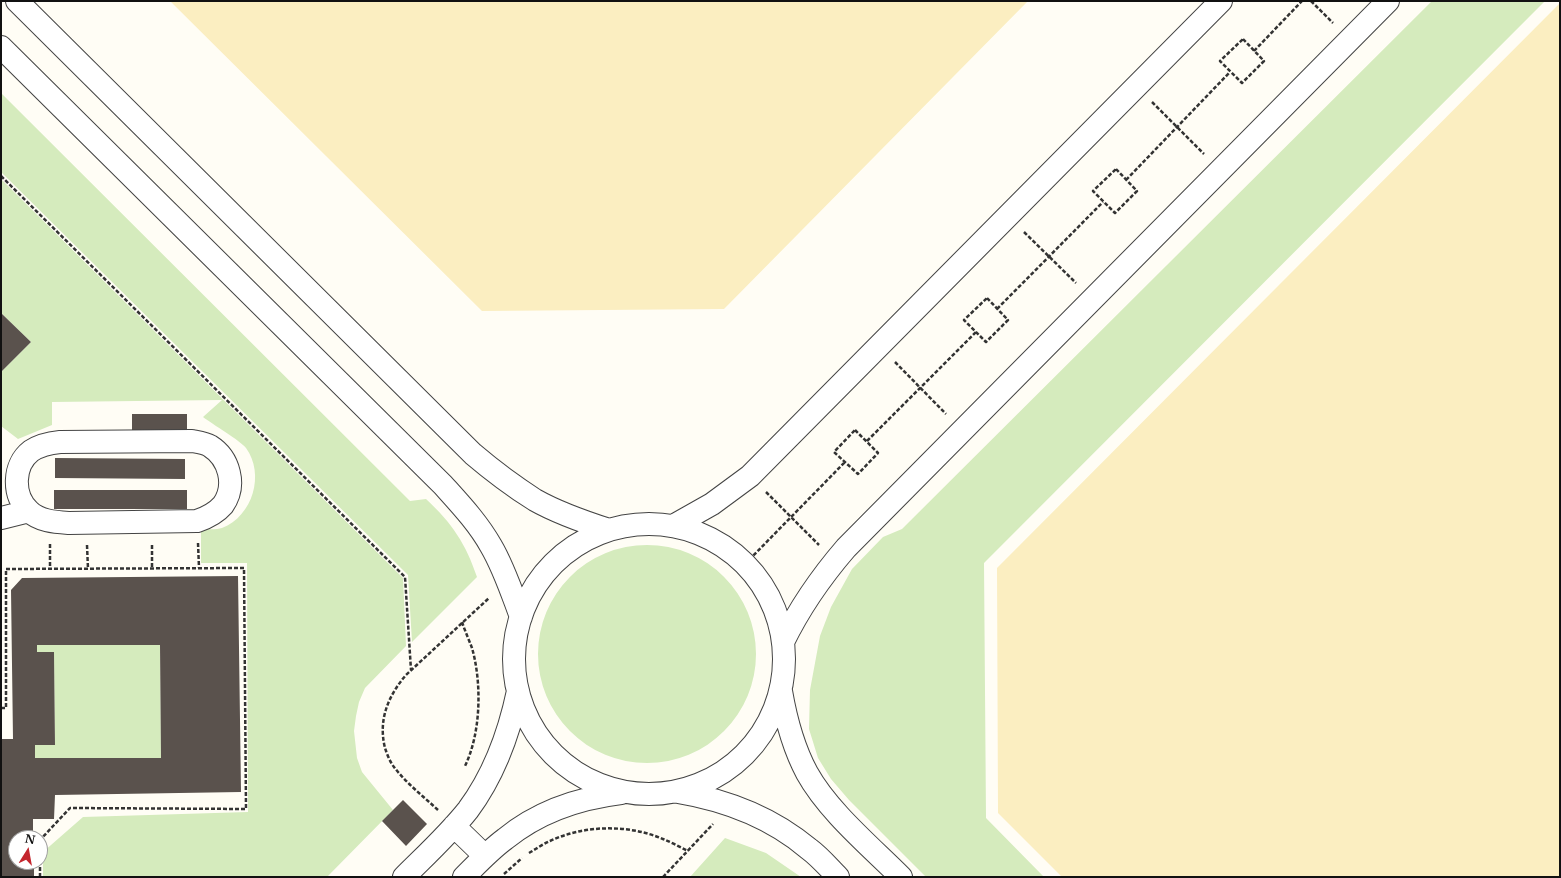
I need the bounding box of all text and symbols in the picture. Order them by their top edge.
north arrow [8,830,48,870]
text: N [24,831,37,847]

